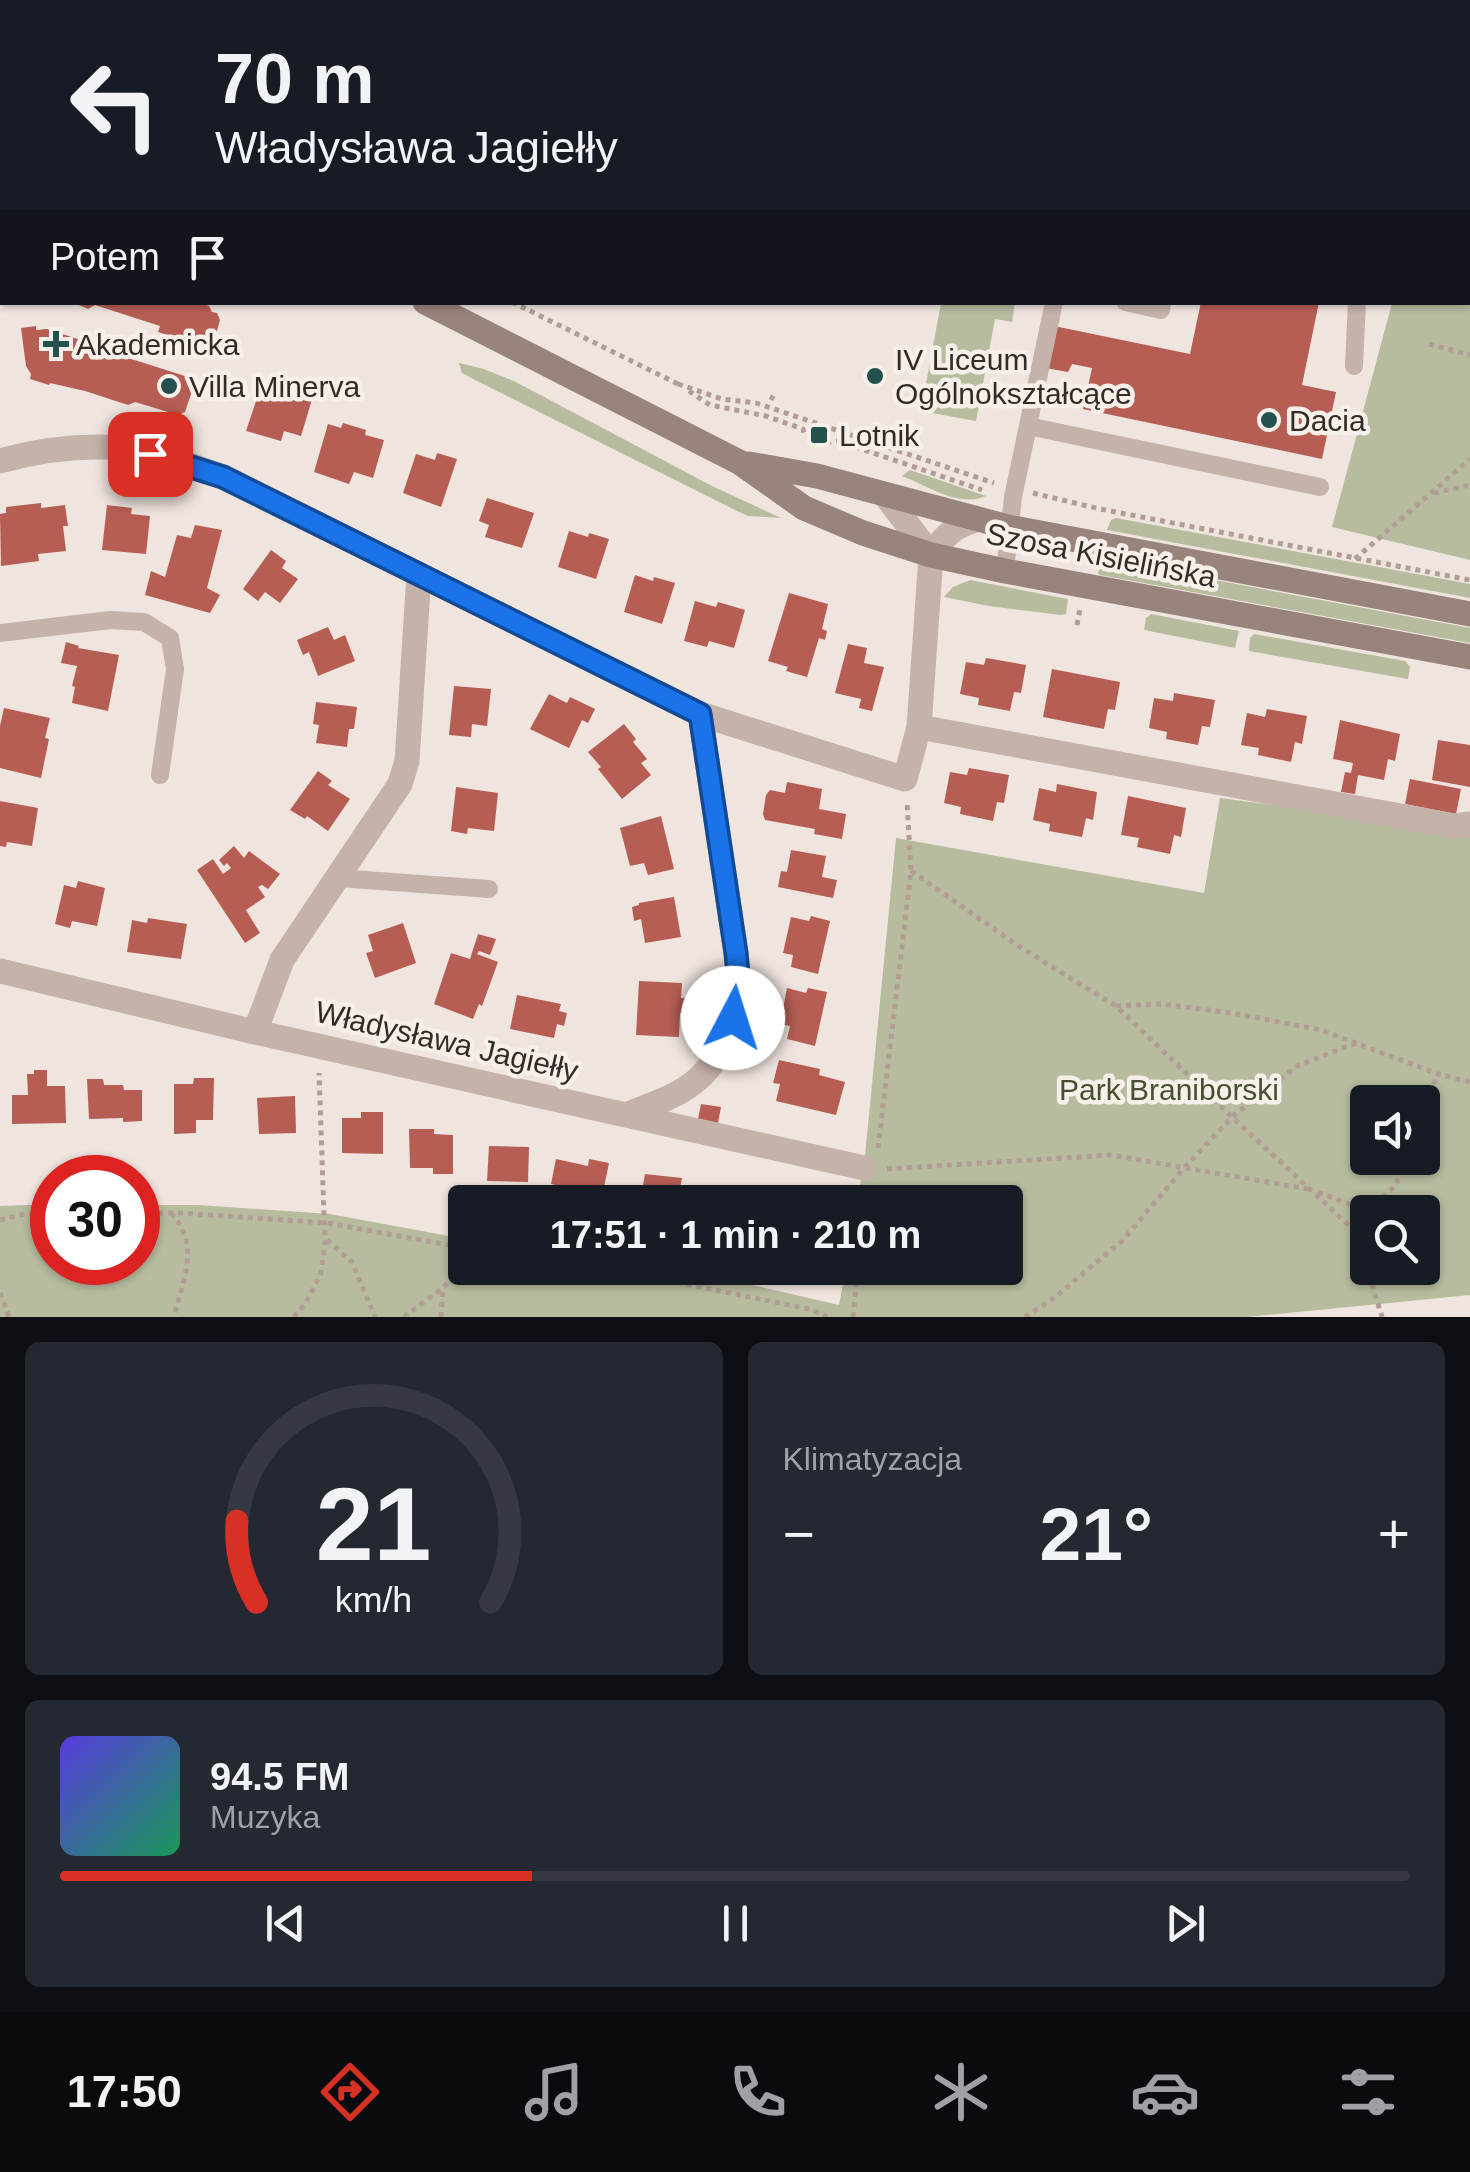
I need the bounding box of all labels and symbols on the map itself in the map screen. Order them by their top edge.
place label: Akademicka [76,328,240,361]
marker: Akademicka [45,333,67,355]
place label: IV Liceum Ogólnokształcące [895,343,1132,410]
marker: IV Liceum Ogólnokształcące [864,365,886,387]
place label: Villa Minerva [189,370,360,403]
marker: Villa Minerva [158,375,180,397]
place label: Dacia [1289,404,1366,437]
marker: Dacia [1258,409,1280,431]
pin [108,412,193,497]
place label: Lotnik [839,419,920,452]
marker: Lotnik [808,424,830,446]
street label: Szosa Kisielińska [983,517,1219,594]
position arrow [681,966,785,1070]
street label: Władysława Jagiełły [313,995,581,1087]
park label: Park Braniborski [1059,1073,1279,1106]
speed limit sign: 30 [30,1155,160,1285]

